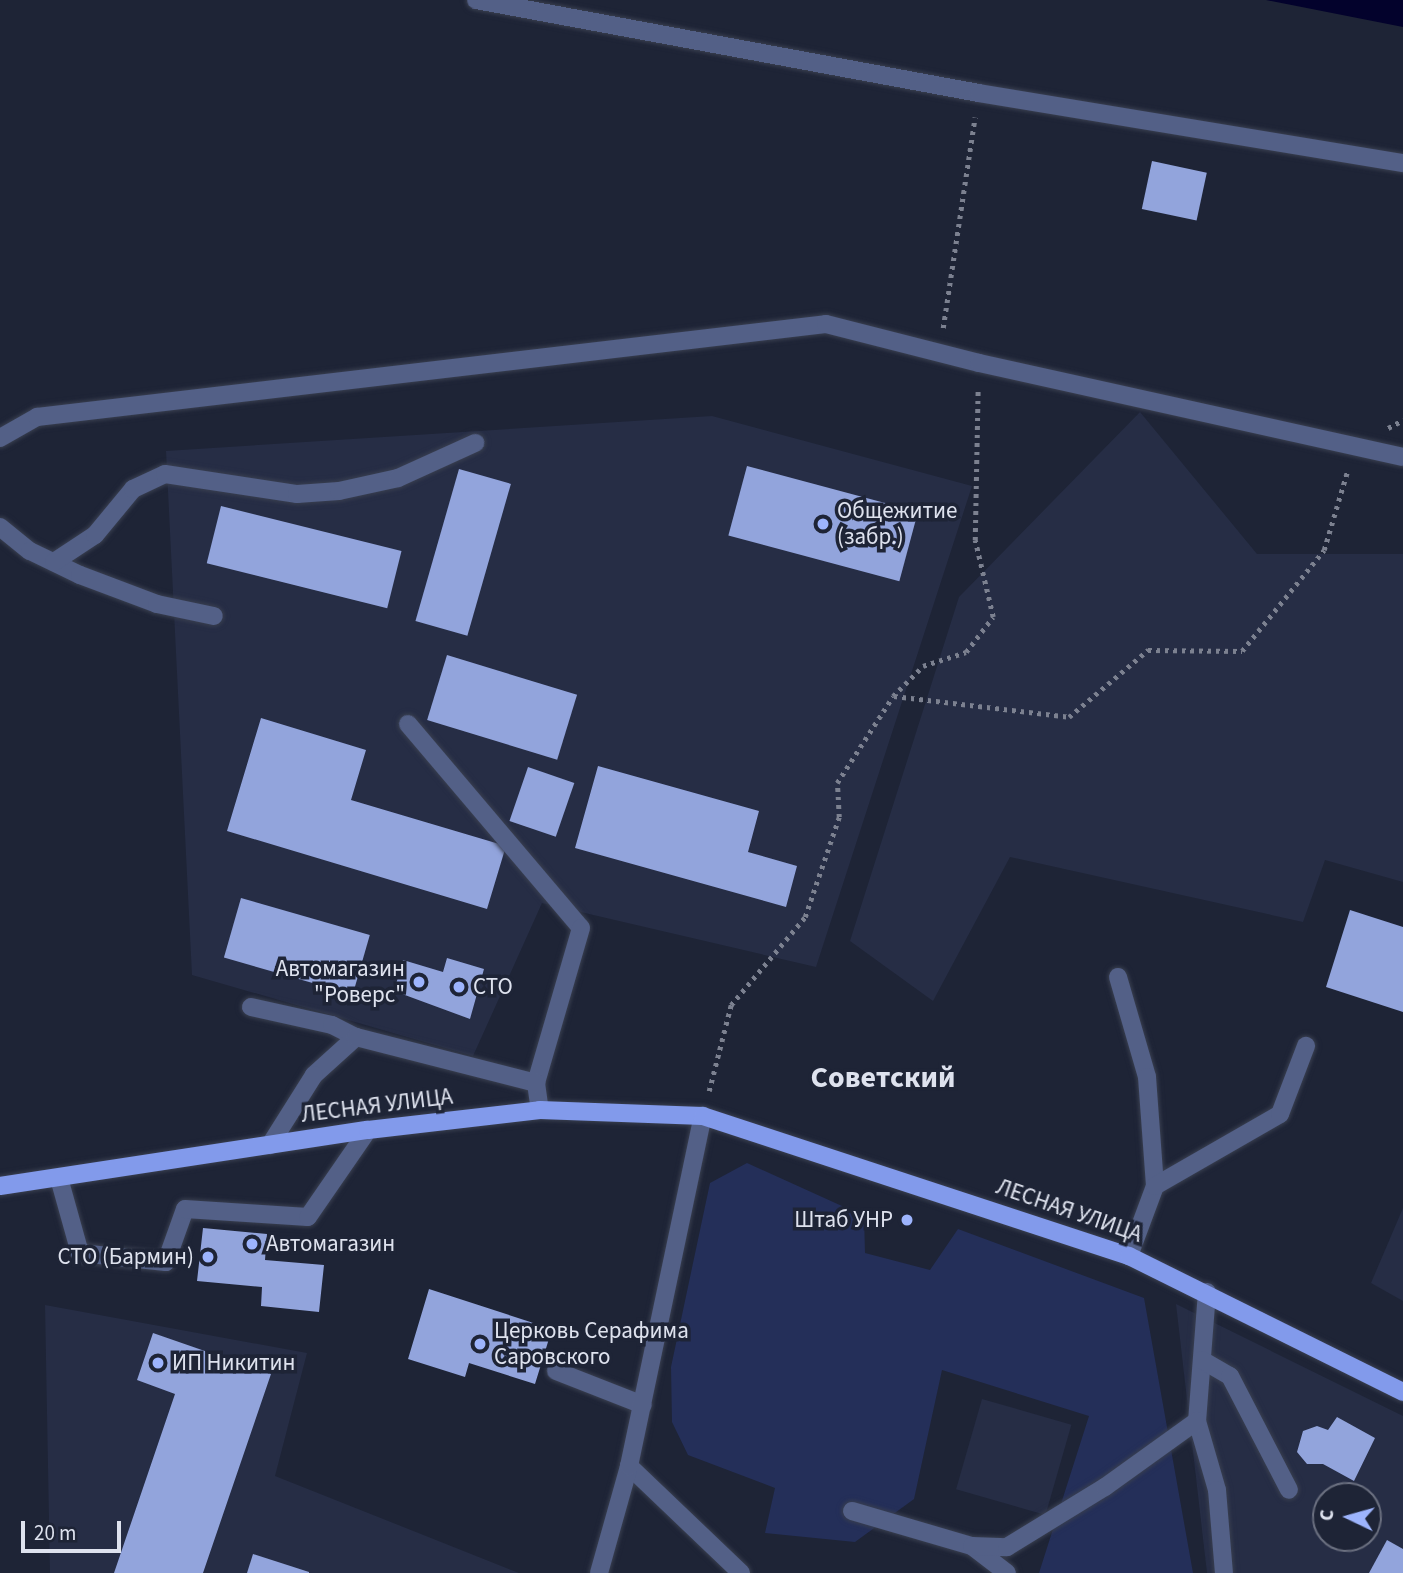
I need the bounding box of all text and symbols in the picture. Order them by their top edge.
place label: Общежитие (забр.) [837,497,957,551]
marker: Общежитие (забр.) [815,516,831,532]
place label: Автомагазин "Роверс" [276,955,405,1009]
place label: СТО [473,973,513,1001]
marker: Автомагазин "Роверс" [411,974,427,990]
marker: СТО [451,979,467,995]
district label: Советский [811,1060,955,1096]
street label: ЛЕСНАЯ УЛИЦА [300,1083,454,1129]
street label: ЛЕСНАЯ УЛИЦА [992,1173,1146,1249]
place label: Штаб УНР [794,1206,893,1234]
marker: Штаб УНР [899,1212,915,1228]
place label: Автомагазин [266,1230,395,1258]
marker: Автомагазин [244,1236,260,1252]
place label: СТО (Бармин) [58,1243,194,1271]
marker: СТО (Бармин) [200,1249,216,1265]
place label: Церковь Серафима Саровского [494,1317,689,1371]
marker: Церковь Серафима Саровского [472,1336,488,1352]
place label: ИП Никитин [172,1349,295,1377]
marker: ИП Никитин [150,1355,166,1371]
north arrow [1312,1482,1382,1552]
scale bar [24,1506,124,1550]
text: С [1314,1509,1342,1522]
text: 20 m [34,1518,76,1548]

